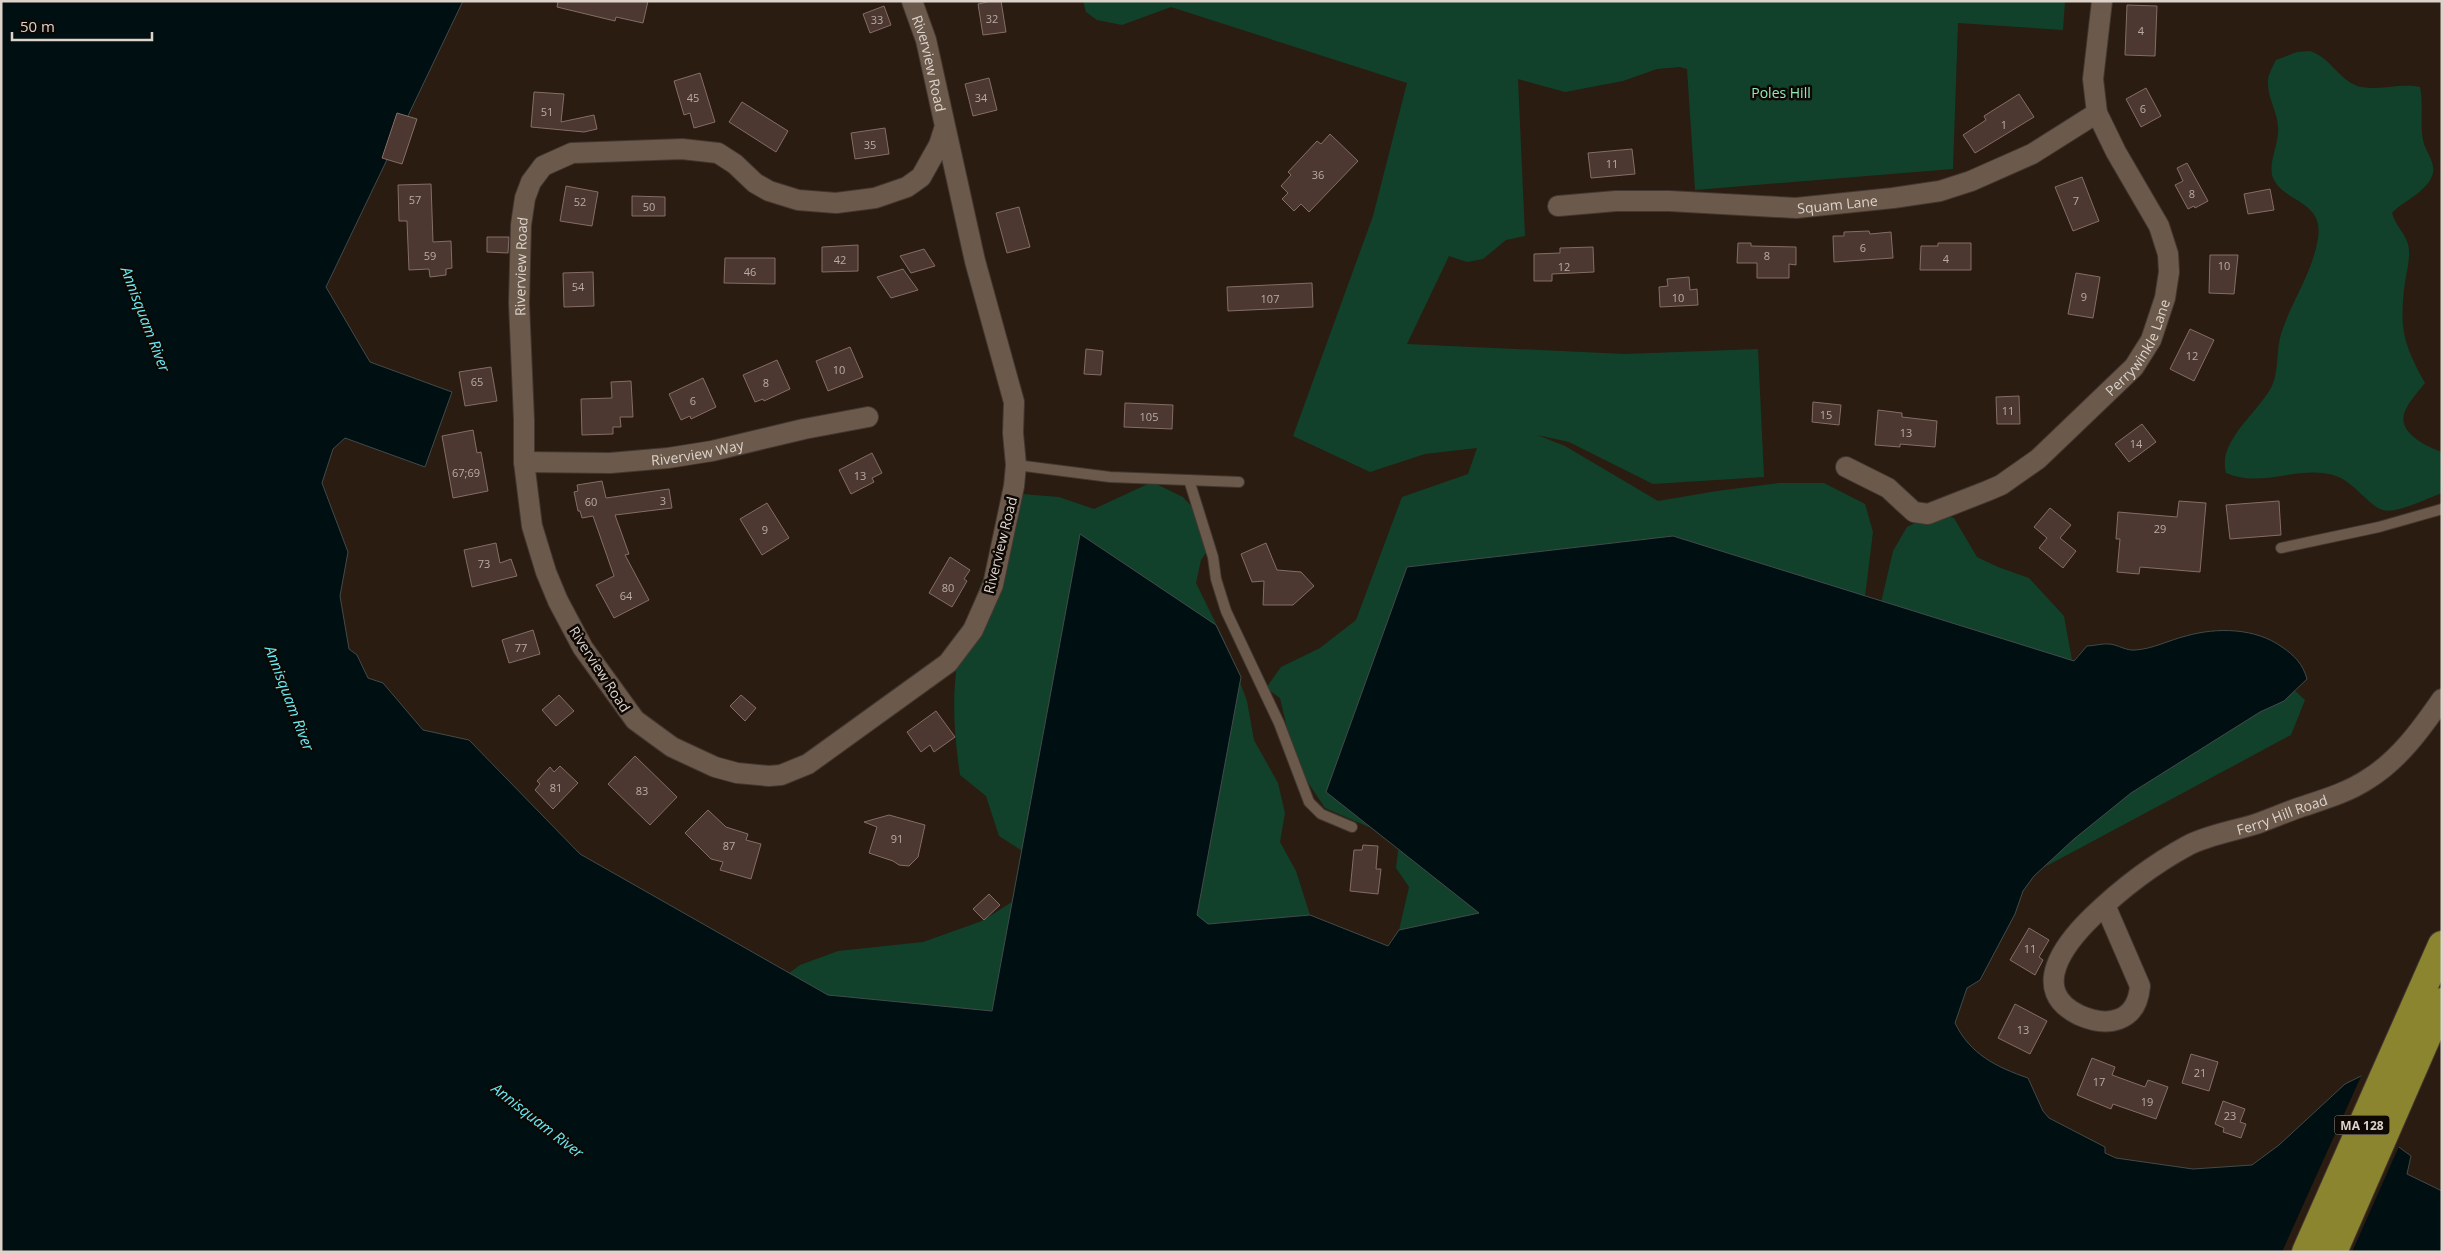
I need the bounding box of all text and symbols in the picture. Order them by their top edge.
scale bar [12,10,152,42]
house number: 32 [986,11,998,26]
house number: 33 [871,12,883,27]
street label: Riverview Road [908,12,951,113]
text: 50 m [20,16,55,36]
house number: 4 [2138,23,2145,38]
park label: Poles Hill [1751,83,1811,102]
house number: 45 [687,90,699,105]
house number: 34 [975,90,988,105]
house number: 6 [2140,101,2146,116]
house number: 51 [541,104,553,119]
house number: 1 [2001,117,2007,132]
house number: 35 [864,137,876,152]
house number: 11 [1606,156,1618,171]
house number: 36 [1312,167,1324,182]
house number: 8 [2189,186,2195,201]
street label: Squam Lane [1796,190,1879,217]
house number: 57 [409,192,421,207]
house number: 7 [2073,193,2079,208]
house number: 52 [574,194,586,209]
house number: 50 [643,199,655,214]
street label: Riverview Road [509,215,532,316]
house number: 6 [1860,240,1866,255]
house number: 59 [424,248,436,263]
house number: 8 [1764,248,1770,263]
house number: 4 [1943,251,1950,266]
house number: 42 [834,252,846,267]
house number: 10 [2218,258,2230,273]
house number: 12 [1558,259,1570,274]
water label: Annisquam River [116,262,176,376]
house number: 46 [744,264,756,279]
house number: 54 [572,279,585,294]
house number: 9 [2081,289,2087,304]
house number: 10 [1672,290,1684,305]
house number: 107 [1261,291,1279,306]
street label: Perrywinkle Lane [2101,296,2174,400]
house number: 12 [2186,348,2198,363]
house number: 10 [833,362,845,377]
house number: 65 [471,374,483,389]
house number: 8 [763,375,769,390]
house number: 6 [690,393,696,408]
house number: 11 [2002,403,2014,418]
house number: 15 [1820,407,1832,422]
house number: 105 [1140,409,1158,424]
house number: 13 [1900,425,1912,440]
street label: Riverview Way [650,434,746,469]
house number: 14 [2130,436,2143,451]
house number: 67;69 [452,465,480,480]
house number: 13 [854,468,866,483]
house number: 3 [660,493,666,508]
house number: 60 [585,494,597,509]
street label: Riverview Road [979,495,1021,595]
house number: 29 [2154,521,2166,536]
house number: 9 [762,522,768,537]
house number: 73 [478,556,490,571]
house number: 80 [942,580,954,595]
house number: 64 [620,588,633,603]
street label: Riverview Road [565,622,635,716]
house number: 77 [515,640,527,655]
water label: Annisquam River [260,641,320,755]
house number: 81 [550,780,562,795]
house number: 83 [636,783,648,798]
street label: Ferry Hill Road [2234,789,2330,839]
house number: 91 [891,831,903,846]
house number: 87 [723,838,735,853]
house number: 11 [2024,941,2036,956]
house number: 13 [2017,1022,2029,1037]
house number: 21 [2194,1065,2206,1080]
house number: 17 [2093,1074,2105,1089]
water label: Annisquam River [487,1077,589,1163]
house number: 19 [2141,1094,2153,1109]
house number: 23 [2224,1108,2236,1123]
road number: MA 128 [2334,1116,2390,1134]

